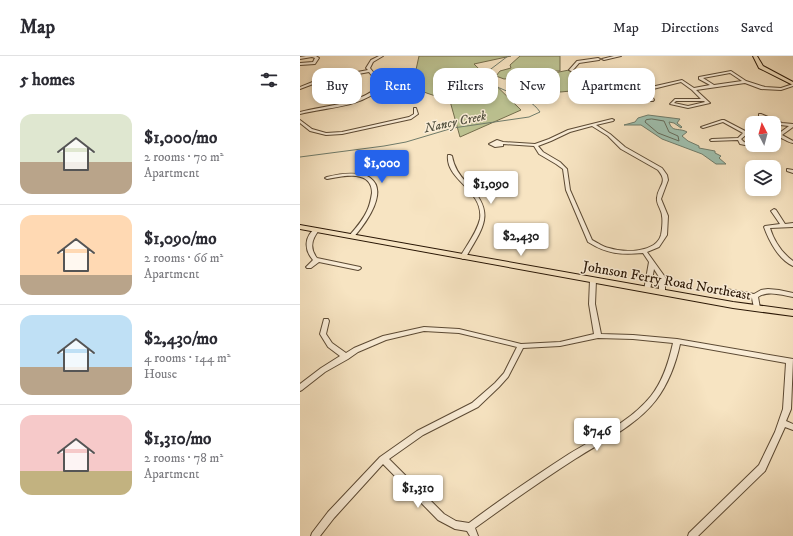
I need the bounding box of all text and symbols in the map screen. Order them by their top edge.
text: Map [20,16,55,39]
text: Map [613,19,639,37]
text: Directions [661,19,719,37]
text: Saved [741,19,773,37]
chip: Buy [312,68,362,104]
chip: Rent [370,68,425,104]
chip: Filters [433,68,498,104]
chip: New [506,68,560,104]
chip: Apartment [568,68,655,104]
text: 5 homes [20,69,75,91]
icon: filters [258,69,280,91]
water label: Nancy Creek [422,107,488,137]
north arrow [745,116,781,152]
map controls [745,116,781,196]
text: $1,000/mo [144,127,217,149]
icon: home [52,130,100,178]
text: 2 rooms · 70 m² [144,149,224,165]
pin: $1,000 [349,150,415,184]
text: $1,000 [364,155,400,171]
button: layers [745,160,781,196]
text: Apartment [144,165,199,181]
pin: $1,090 [458,171,524,205]
text: $1,090 [473,176,509,192]
pin: $2,430 [488,223,554,257]
text: $1,090/mo [144,228,216,250]
text: $2,430 [503,228,539,244]
icon: home [52,231,100,279]
text: 2 rooms · 66 m² [144,250,223,266]
street label: Johnson Ferry Road Northeast [579,257,753,305]
text: Apartment [144,266,199,282]
text: $2,430/mo [144,328,218,350]
icon: home [52,331,100,379]
text: 4 rooms · 144 m² [144,350,231,366]
text: House [144,366,177,382]
pin: $746 [573,418,621,452]
text: $746 [583,423,611,439]
text: $1,310/mo [144,428,211,450]
icon: home [52,431,100,479]
text: 2 rooms · 78 m² [144,450,223,466]
text: Apartment [144,466,199,482]
pin: $1,310 [385,475,451,509]
text: $1,310 [402,480,434,496]

